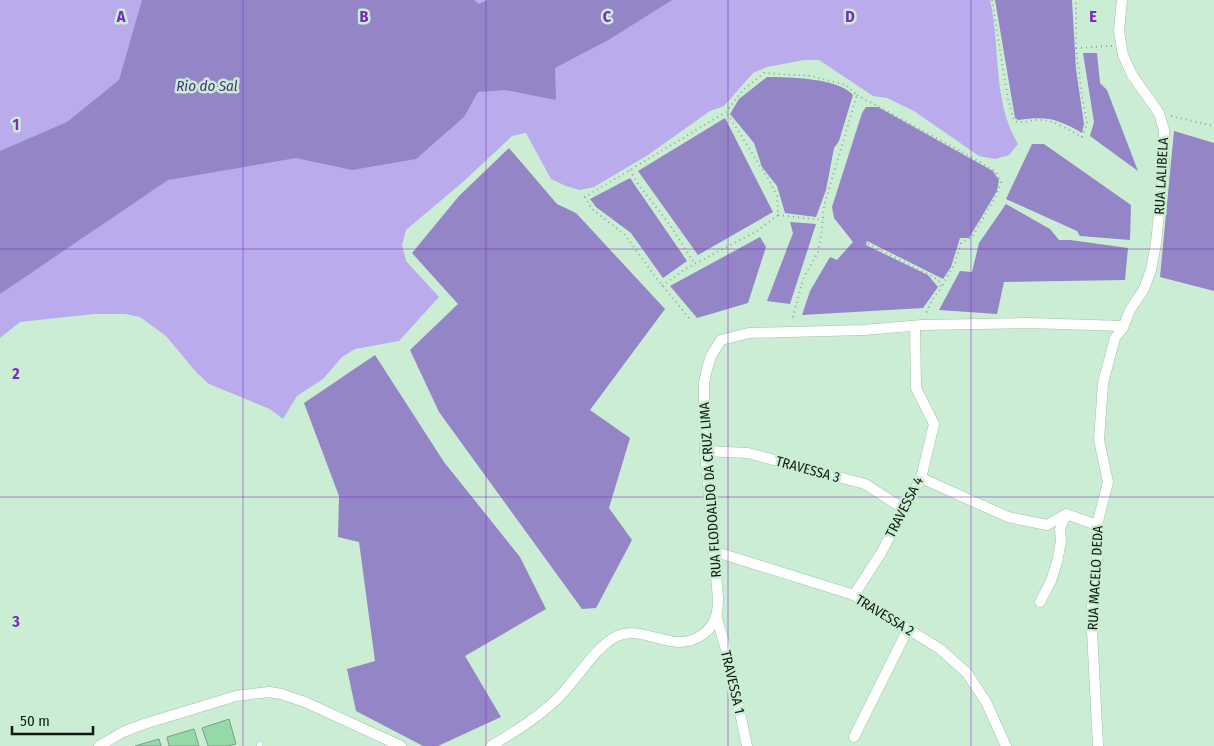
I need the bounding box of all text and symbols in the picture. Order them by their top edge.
text: A [116,7,126,26]
text: B [360,7,369,26]
text: C [603,7,612,26]
text: D [845,7,855,26]
text: E [1089,7,1097,26]
water label: Rio do Sal [176,77,238,95]
text: 1 [13,115,19,134]
street label: RUA LALIBELA [1151,136,1172,215]
text: 2 [11,364,20,383]
street label: RUA FLODOALDO DA CRUZ LIMA [696,401,725,578]
street label: TRAVESSA 3 [774,453,842,486]
street label: TRAVESSA 4 [882,474,927,540]
street label: RUA MACELO DEDA [1084,525,1107,631]
street label: TRAVESSA 2 [852,591,917,640]
text: 3 [11,612,20,631]
street label: TRAVESSA 1 [717,649,748,716]
scale bar [12,704,94,736]
text: 50 m [20,712,50,730]

